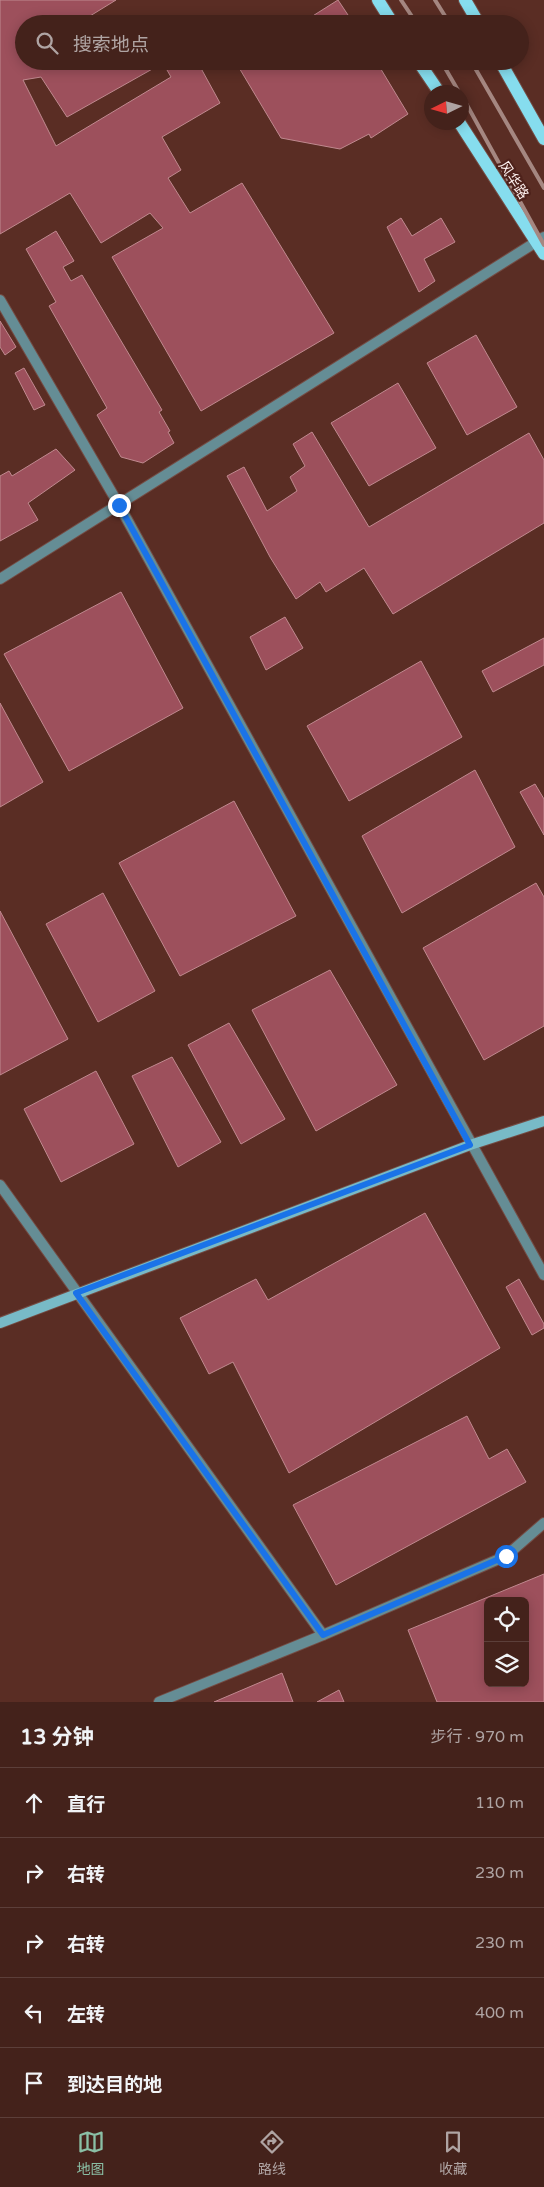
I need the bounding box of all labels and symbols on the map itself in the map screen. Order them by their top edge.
north arrow [424,85,469,130]
street label: 风华路 [495,158,532,203]
route end [108,494,131,517]
route start [495,1545,518,1568]

